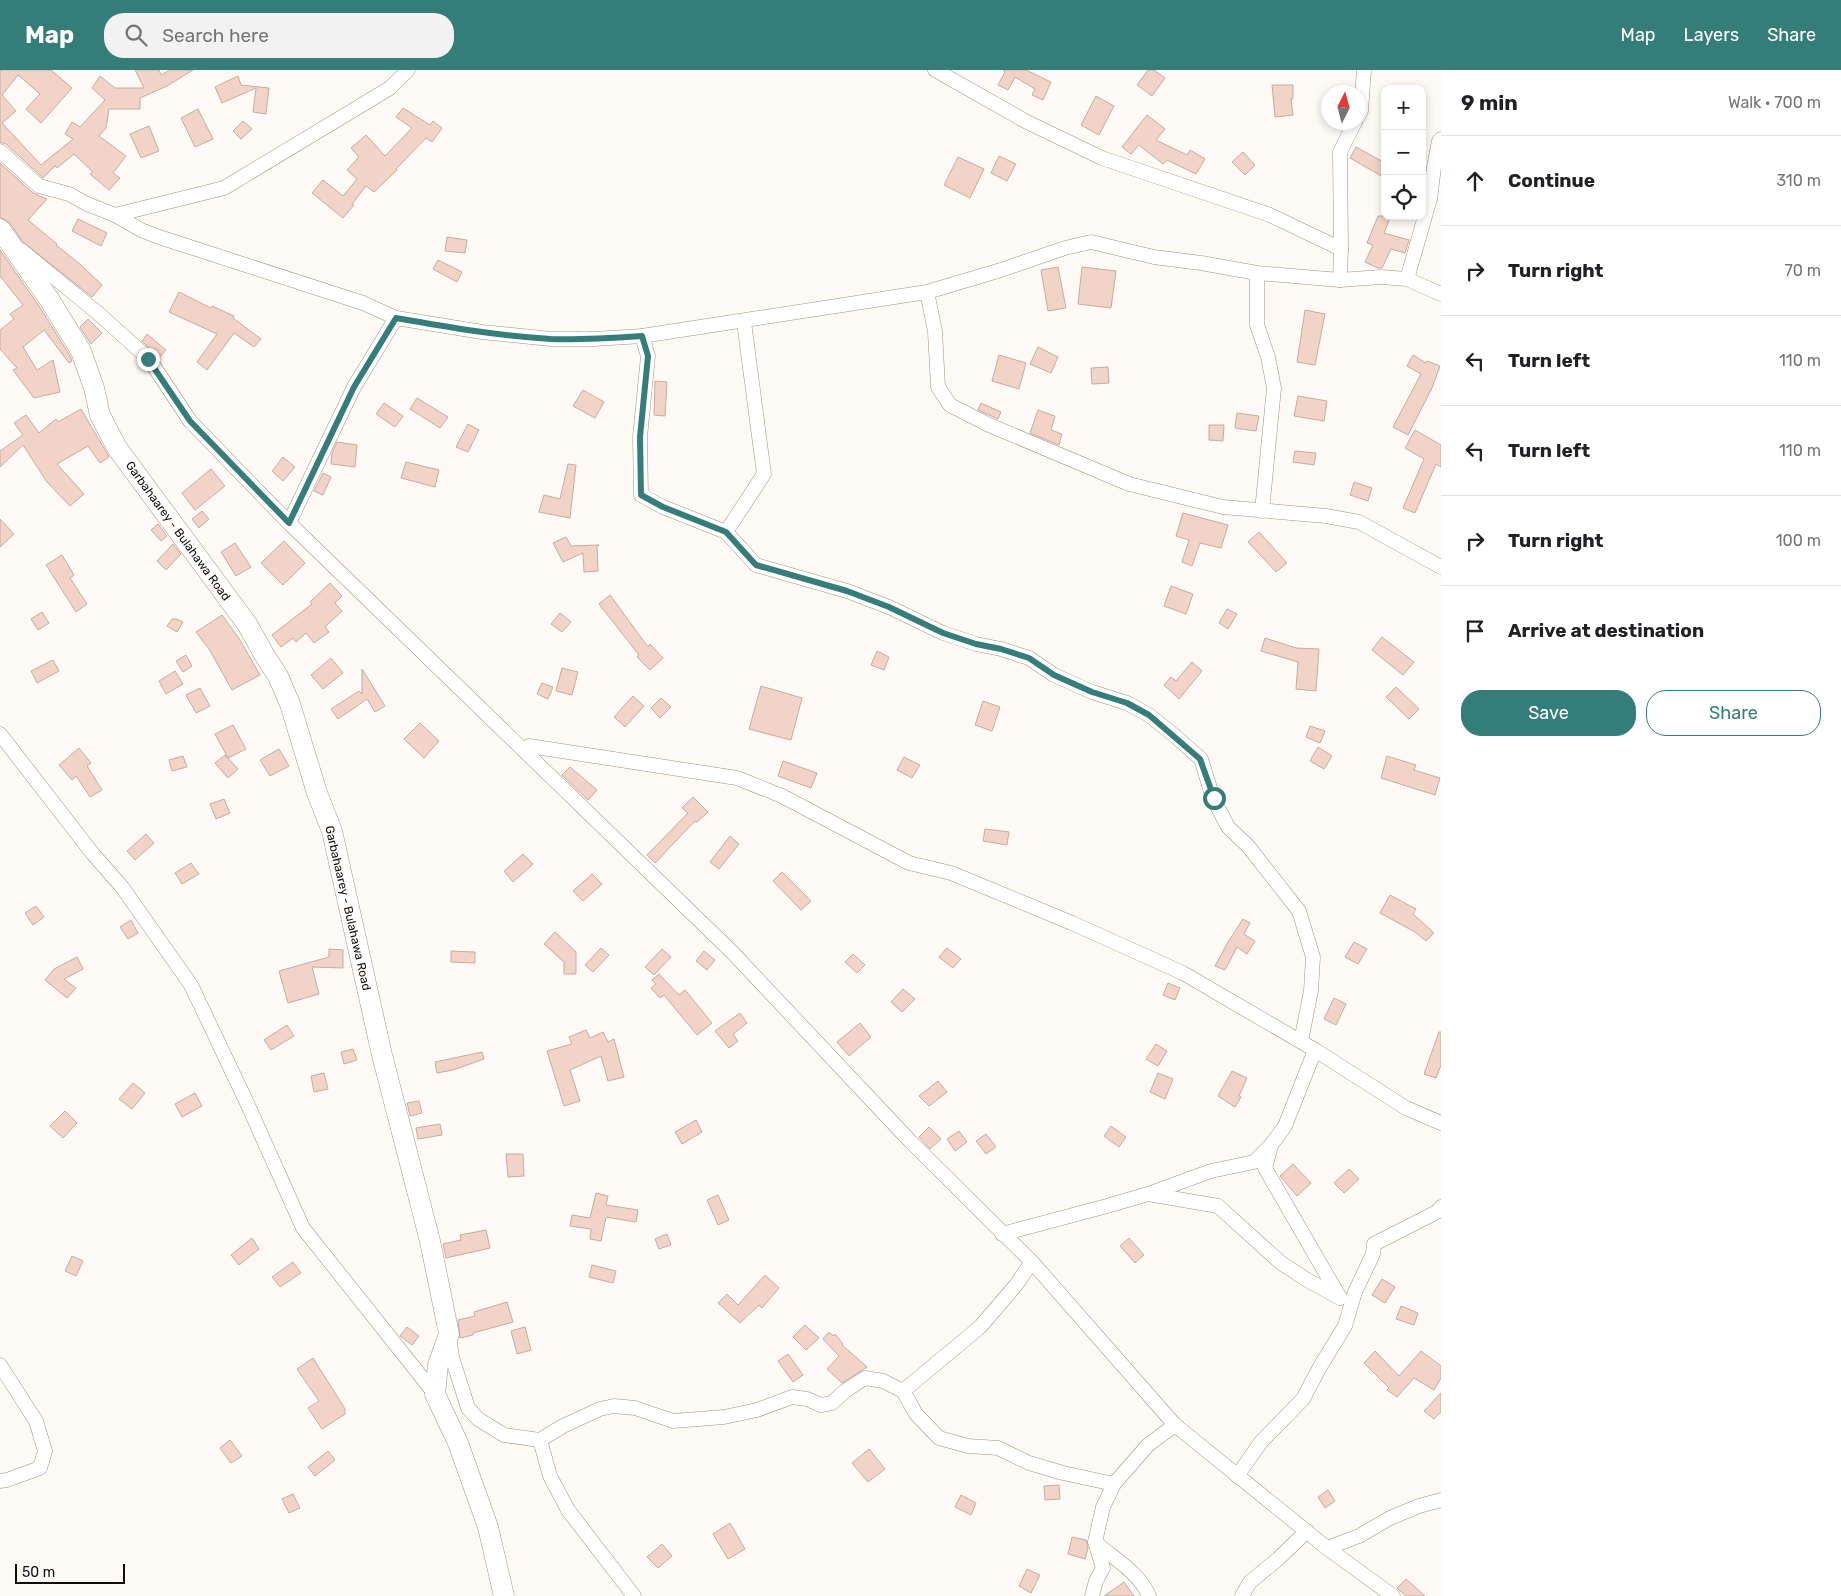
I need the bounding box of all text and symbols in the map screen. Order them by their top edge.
search box [104,13,454,58]
text: Map [25,21,74,49]
icon: search [122,21,150,49]
text: Search here [162,24,269,47]
text: Map [1621,24,1656,46]
text: Layers [1684,24,1739,46]
text: Share [1767,24,1816,46]
north arrow [1321,85,1366,130]
map controls [1381,85,1426,220]
button: + [1381,85,1426,130]
text: 9 min [1461,90,1518,115]
text: Walk · 700 m [1728,93,1821,112]
button: − [1381,130,1426,175]
icon: ahead [1461,167,1489,195]
text: Continue [1508,169,1595,192]
text: 310 m [1777,171,1821,190]
button: locate [1381,175,1426,220]
icon: right [1461,257,1489,285]
text: Turn right [1508,259,1603,282]
text: 70 m [1784,261,1821,280]
icon: left [1461,347,1489,375]
route end [137,348,160,371]
text: Turn left [1508,349,1590,372]
text: 110 m [1779,351,1821,370]
icon: left [1461,437,1489,465]
text: Turn left [1508,439,1590,462]
text: 110 m [1779,441,1821,460]
street label: Garbahaarey - Bulahawa Road [123,459,233,603]
icon: right [1461,527,1489,555]
text: Turn right [1508,529,1603,552]
text: 100 m [1776,531,1821,550]
icon: arrive [1461,617,1489,645]
text: Arrive at destination [1508,619,1704,642]
button: Save [1461,690,1636,736]
button: Share [1646,690,1821,736]
route start [1203,787,1226,810]
street label: Garbahaarey - Bulahawa Road [322,824,374,992]
scale bar [15,1561,125,1584]
text: 50 m [22,1564,55,1581]

